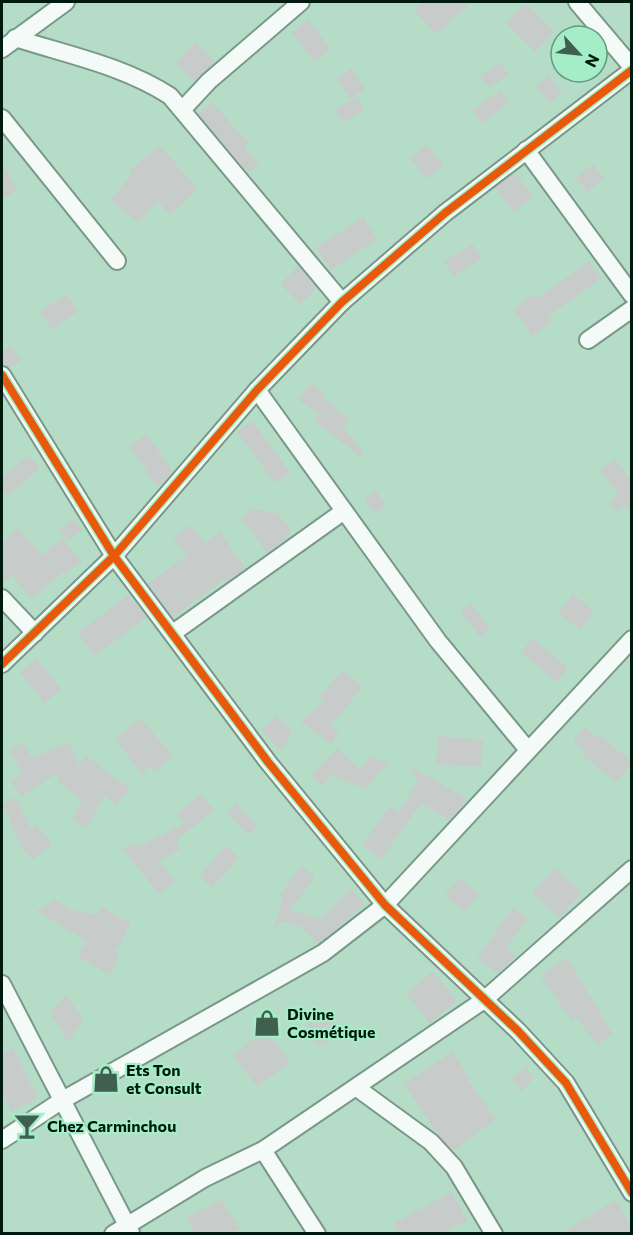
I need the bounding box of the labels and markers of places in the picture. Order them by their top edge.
place label: Divine Cosmétique [287,1004,375,1041]
shop icon: Divine Cosmétique [252,1008,282,1038]
place label: Ets Ton et Consult [126,1060,202,1097]
shop icon: Ets Ton et Consult [91,1064,121,1094]
bar icon: Chez Carminchou [12,1111,42,1141]
place label: Chez Carminchou [47,1116,176,1135]

